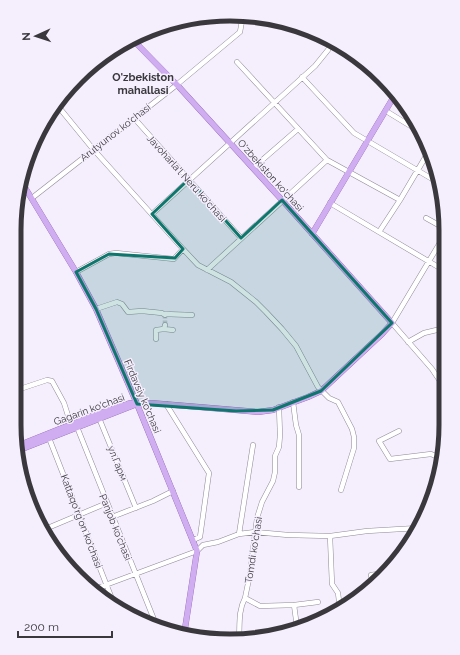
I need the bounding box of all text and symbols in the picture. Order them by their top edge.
north arrow [16,16,56,56]
text: N [20,32,33,41]
district label: O'zbekiston mahallasi [112,71,174,97]
street label: Arutyunov ko'chasi [78,101,153,163]
street label: Javoharla'l Neru ko'chasi [145,133,228,224]
street label: O'zbekiston ko'chasi [236,137,306,213]
street label: Firdavsiy ko'chasi [122,358,163,435]
street label: Gagarin ko'chasi [52,392,126,427]
street label: ул.Гарм [106,444,130,482]
street label: Kattaqo'rg'on ko'chasi [59,473,105,570]
street label: Panjob ko'chasi [97,492,134,562]
street label: Tomdi ko'chasi [243,516,264,584]
scale bar [18,613,112,639]
text: 200 m [24,620,59,634]

